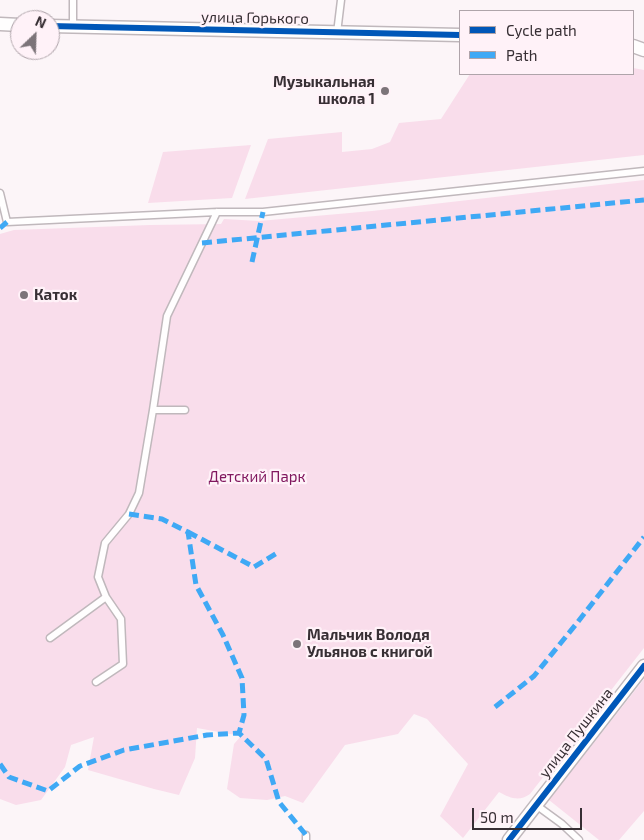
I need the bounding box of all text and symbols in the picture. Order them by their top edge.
street label: улица Горького [201,8,309,28]
north arrow [10,10,60,60]
legend [459,10,634,75]
text: N [33,12,49,32]
text: Cycle path [506,21,577,39]
text: Path [506,46,537,64]
place label: Музыкальная школа 1 [273,73,375,108]
marker: Музыкальная школа 1 [379,85,391,97]
place label: Каток [34,286,77,304]
marker: Каток [18,289,30,301]
park label: Детский Парк [209,468,305,486]
place label: Мальчик Володя Ульянов с книгой [307,626,433,661]
marker: Мальчик Володя Ульянов с книгой [291,638,303,650]
street label: улица Пушкина [535,684,617,782]
scale bar [474,798,584,830]
text: 50 m [480,808,514,826]

